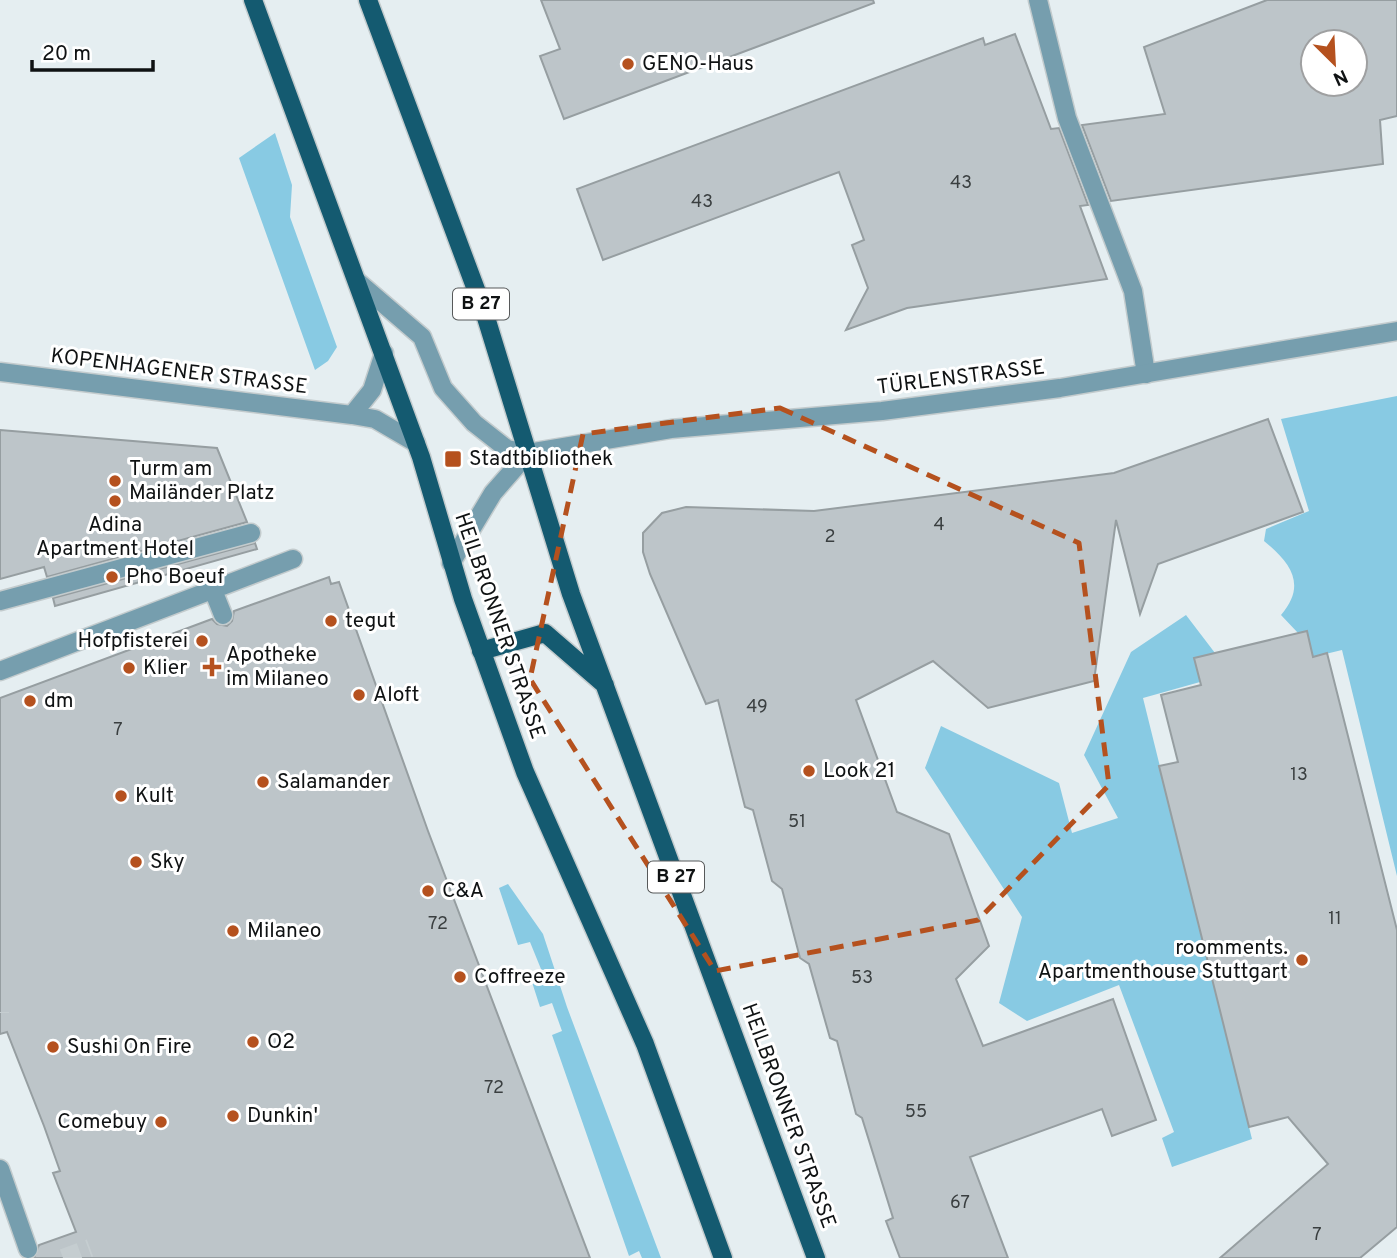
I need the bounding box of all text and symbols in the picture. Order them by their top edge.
scale bar [32,28,152,72]
north arrow [1299,28,1369,98]
text: 20 m [42,41,91,68]
place label: GENO-Haus [642,51,754,78]
marker: GENO-Haus [620,56,636,72]
text: N [1329,63,1351,90]
house number: 43 [950,172,972,195]
house number: 43 [691,191,713,214]
road number: B 27 [453,288,509,320]
street label: KOPENHAGENER STRASSE [49,343,309,401]
street label: TÜRLENSTRASSE [875,354,1047,402]
place label: Stadtbibliothek [469,446,613,473]
marker: Stadtbibliothek [443,449,463,469]
place label: Turm am Mailänder Platz [129,456,275,507]
marker: Turm am Mailänder Platz [107,473,123,489]
marker: Adina Apartment Hotel [107,493,123,509]
street label: HEILBRONNER STRASSE [448,509,550,743]
place label: Adina Apartment Hotel [36,512,194,563]
house number: 4 [933,514,945,537]
house number: 2 [824,526,836,549]
place label: Pho Boeuf [126,564,224,591]
marker: Pho Boeuf [104,569,120,585]
place label: tegut [345,608,396,635]
marker: tegut [323,613,339,629]
place label: Hofpfisterei [78,628,188,655]
marker: Hofpfisterei [194,633,210,649]
place label: Apotheke im Milaneo [226,642,329,693]
place label: Klier [143,655,187,682]
marker: Apotheke im Milaneo [204,659,220,675]
marker: Klier [121,660,137,676]
place label: Aloft [373,682,419,709]
marker: Aloft [351,687,367,703]
place label: dm [44,688,74,715]
marker: dm [22,693,38,709]
house number: 49 [746,696,768,719]
house number: 7 [113,719,123,742]
place label: Look 21 [823,758,895,785]
marker: Look 21 [801,763,817,779]
house number: 13 [1290,764,1308,787]
place label: Salamander [277,769,390,796]
marker: Salamander [255,774,271,790]
place label: Kult [135,783,174,810]
marker: Kult [113,788,129,804]
house number: 51 [788,811,806,834]
place label: Sky [150,849,185,876]
marker: Sky [128,854,144,870]
road number: B 27 [648,862,704,892]
place label: C&A [442,878,484,905]
marker: C&A [420,883,436,899]
house number: 11 [1328,908,1342,931]
house number: 72 [428,913,448,936]
place label: Milaneo [247,918,322,945]
marker: Milaneo [225,923,241,939]
place label: roomments. Apartmenthouse Stuttgart [1038,935,1288,986]
marker: roomments. Apartmenthouse Stuttgart [1294,952,1310,968]
place label: Coffreeze [474,964,566,991]
house number: 53 [851,967,873,990]
marker: Coffreeze [452,969,468,985]
street label: HEILBRONNER STRASSE [735,1000,841,1232]
place label: O2 [267,1029,295,1056]
place label: Sushi On Fire [67,1034,192,1061]
marker: O2 [245,1034,261,1050]
marker: Sushi On Fire [45,1039,61,1055]
house number: 72 [484,1077,504,1100]
house number: 55 [905,1101,927,1124]
place label: Dunkin' [247,1103,318,1130]
marker: Dunkin' [225,1108,241,1124]
place label: Comebuy [57,1109,147,1136]
marker: Comebuy [153,1114,169,1130]
house number: 67 [950,1192,970,1215]
house number: 7 [1312,1224,1322,1247]

